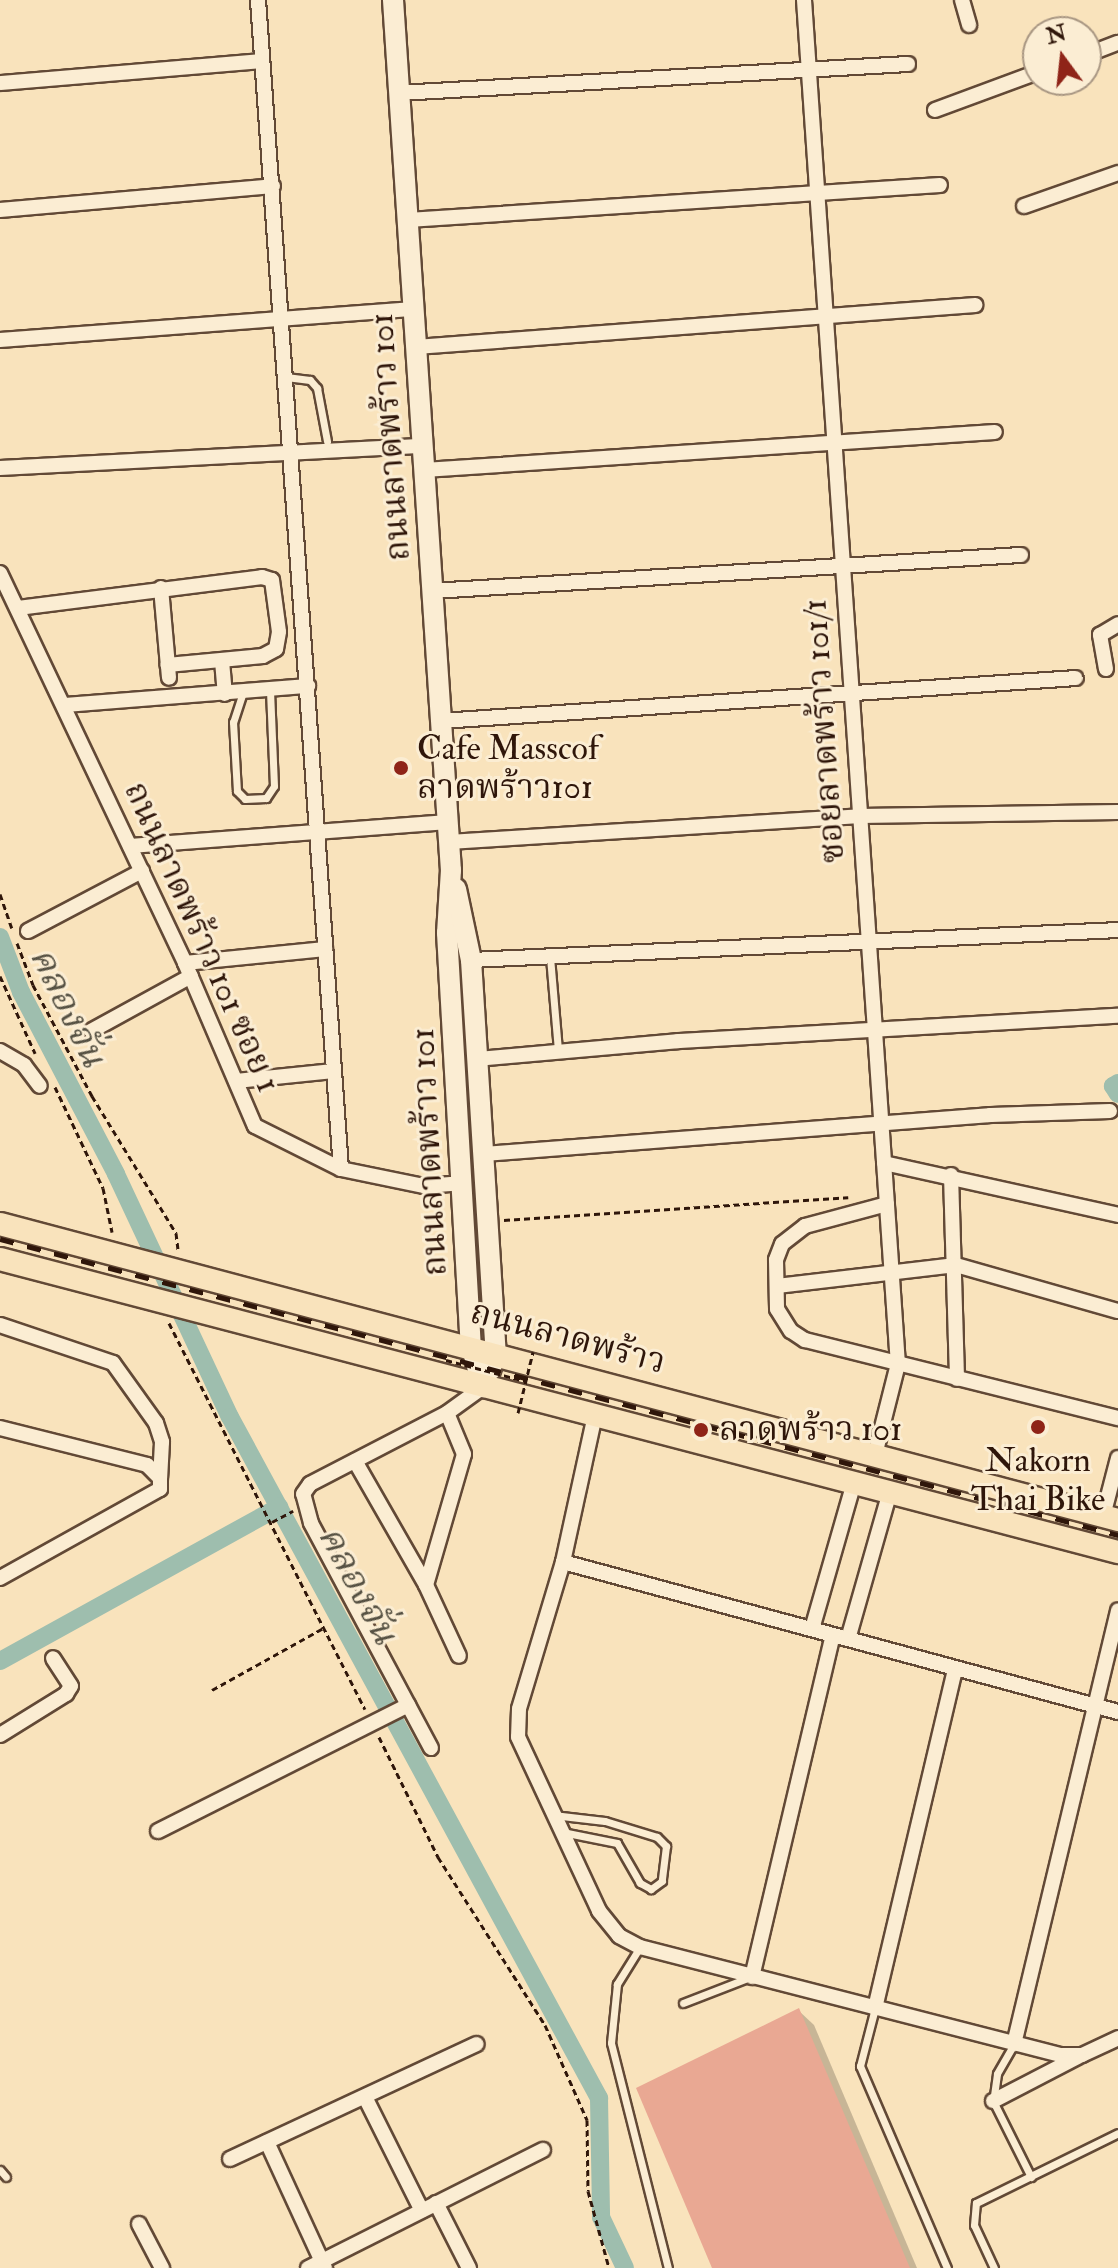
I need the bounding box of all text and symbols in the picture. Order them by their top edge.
north arrow [1022,16,1102,96]
text: N [1043,19,1069,51]
street label: ถนนลาดพร้าว 101 [361,312,419,562]
street label: ซอยลาดพร้าว 101/1 [794,598,854,864]
place label: Cafe Masscof ลาดพร้าว101 [417,728,599,808]
marker: Cafe Masscof ลาดพร้าว101 [392,759,410,777]
street label: ถนนลาดพร้าว 101 ซอย 1 [115,775,289,1099]
water label: คลองจั่น [21,940,115,1074]
street label: ถนนลาดพร้าว 101 [402,1027,456,1277]
street label: ถนนลาดพร้าว [466,1291,670,1383]
place label: ลาดพร้าว 101 [719,1410,902,1450]
marker: Nakorn Thai Bike [1029,1418,1047,1436]
marker: ลาดพร้าว 101 [690,1419,712,1441]
place label: Nakorn Thai Bike [971,1440,1105,1520]
water label: คลองจั่น [309,1518,407,1652]

